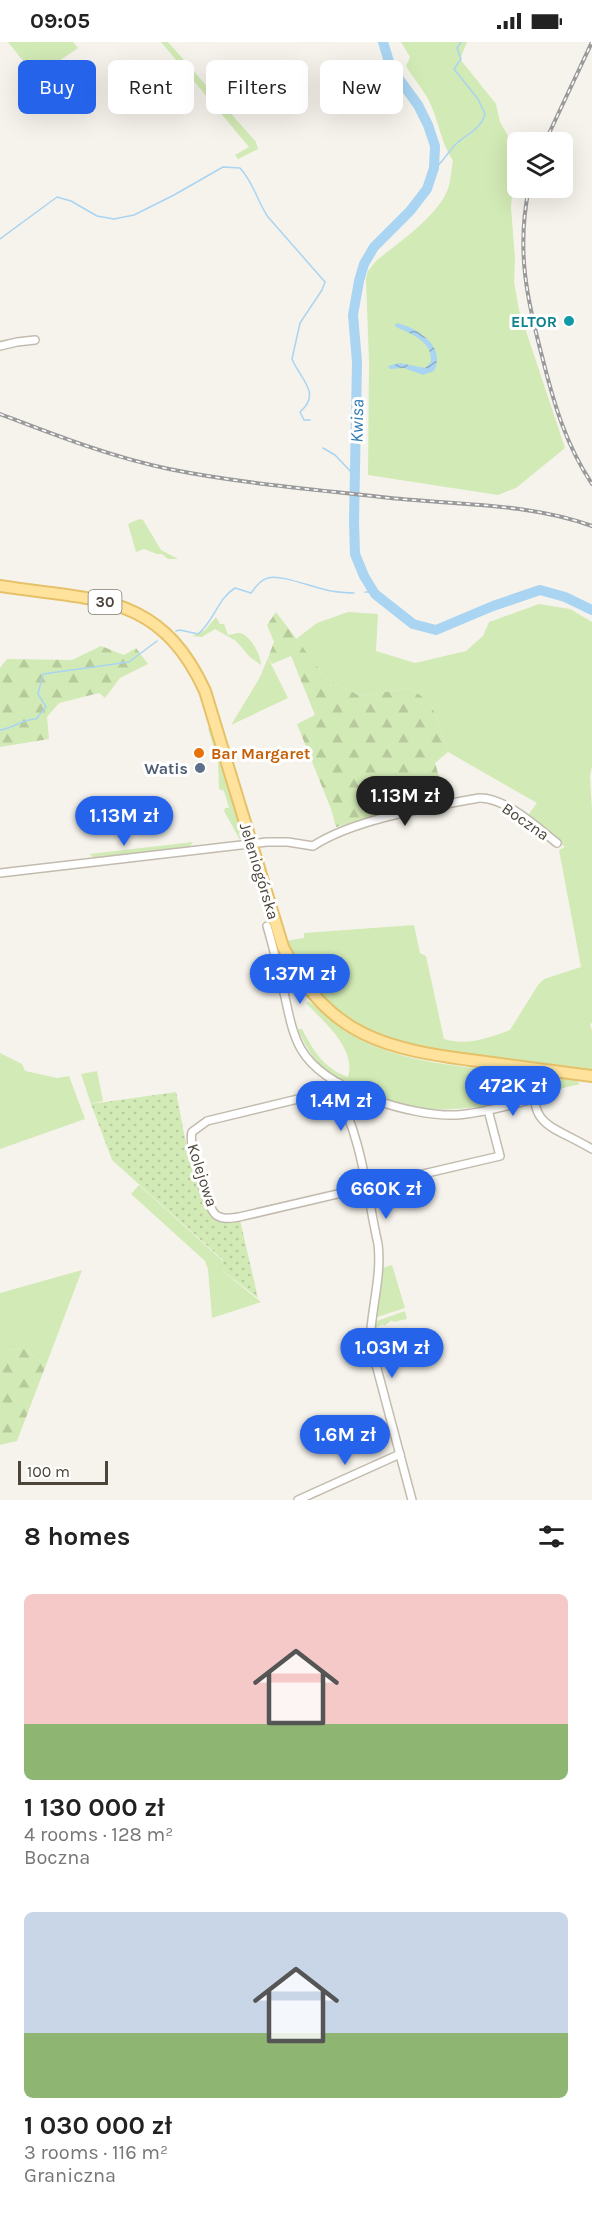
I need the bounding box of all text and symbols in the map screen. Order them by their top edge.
text: 09:05 [30,8,90,34]
chip: Buy [18,60,96,114]
chip: Rent [108,60,194,114]
chip: Filters [206,60,308,114]
chip: New [320,60,403,114]
map controls [507,132,573,198]
button: layers [507,132,573,198]
place label: ELTOR [511,312,557,331]
marker: ELTOR [562,314,576,328]
water label: Kwisa [346,399,368,443]
road number: 30 [88,590,122,614]
place label: Bar Margaret [211,744,310,763]
marker: Bar Margaret [192,746,206,760]
place label: Watis [144,759,188,778]
marker: Watis [193,761,207,775]
pin: 1.13M zł [343,776,467,827]
text: 1.13M zł [370,784,440,807]
pin: 1.13M zł [62,796,186,847]
street label: Boczna [499,798,553,844]
text: 1.13M zł [89,804,159,827]
street label: Jeleniogórska [236,820,283,922]
pin: 1.37M zł [238,954,362,1005]
text: 1.37M zł [264,962,336,985]
pin: 472K zł [458,1066,568,1117]
text: 472K zł [479,1074,547,1097]
pin: 1.4M zł [286,1081,396,1132]
text: 1.4M zł [310,1089,372,1112]
street label: Kolejowa [183,1141,222,1209]
pin: 660K zł [331,1169,441,1220]
text: 660K zł [350,1177,422,1200]
pin: 1.03M zł [330,1328,454,1379]
text: 1.03M zł [354,1336,430,1359]
pin: 1.6M zł [290,1415,400,1466]
text: 1.6M zł [314,1423,376,1446]
scale bar [18,1458,108,1486]
text: 100 m [27,1462,70,1481]
icon: filters [535,1520,568,1553]
text: 8 homes [24,1521,130,1552]
icon: home [242,1633,350,1741]
text: 1 130 000 zł [24,1792,165,1823]
text: 4 rooms · 128 m² [24,1823,173,1846]
text: Boczna [24,1846,90,1869]
icon: home [242,1951,350,2059]
text: 1 030 000 zł [24,2110,172,2141]
text: 3 rooms · 116 m² [24,2141,168,2164]
text: Graniczna [24,2164,116,2187]

